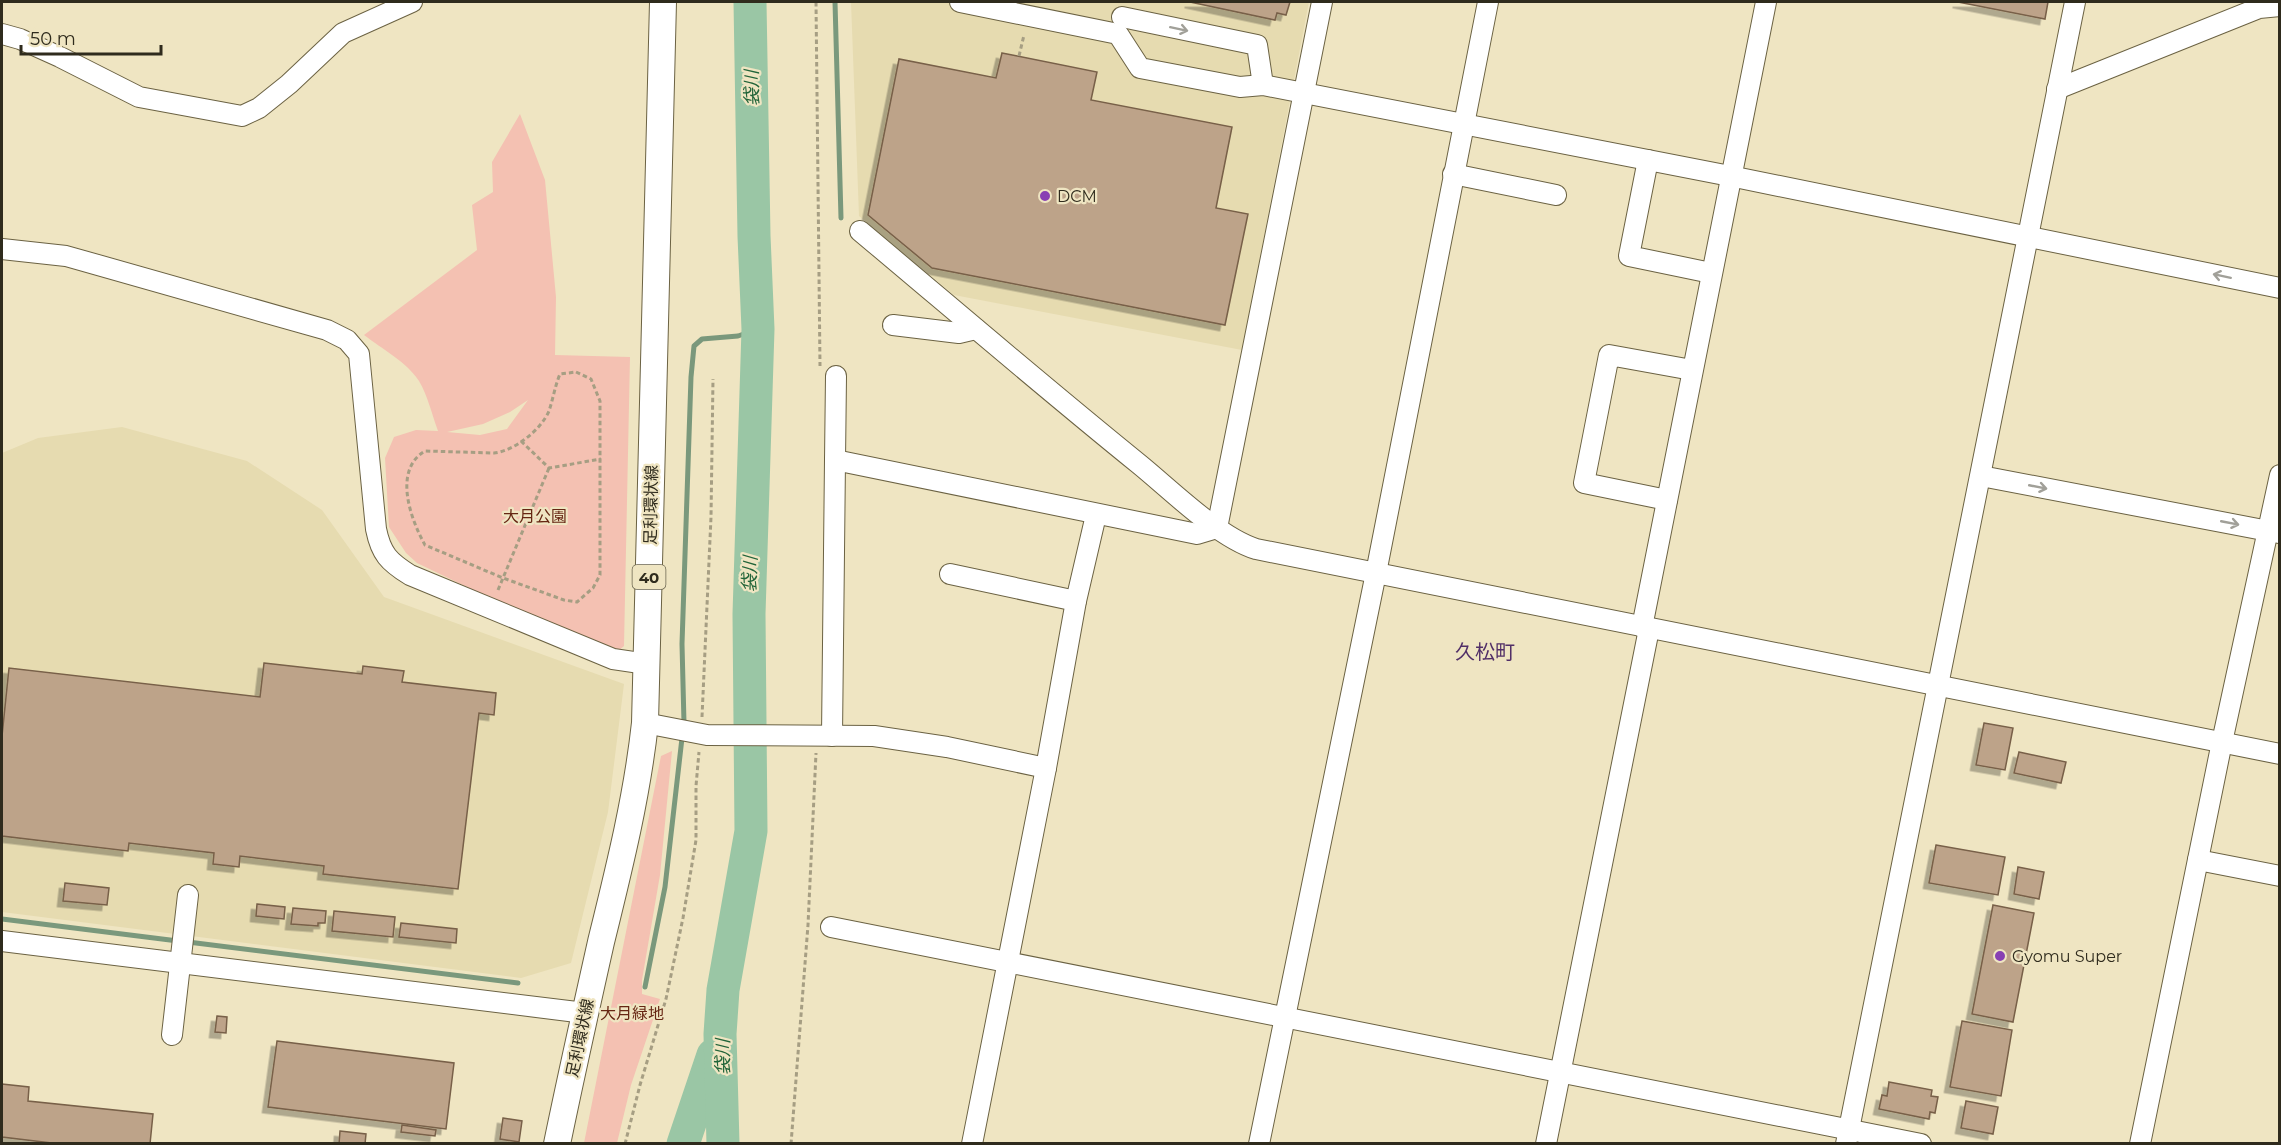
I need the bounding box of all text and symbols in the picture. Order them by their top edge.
scale bar [21,18,160,56]
one-way arrow [1170,23,1189,35]
text: 50 m [30,28,76,50]
water label: 袋川 [741,68,763,106]
place label: DCM [1057,187,1097,206]
marker: DCM [1038,189,1052,203]
one-way arrow [2213,270,2232,281]
street label: 足利環状線 [641,465,661,545]
one-way arrow [2028,482,2047,493]
park label: 大月公園 [503,507,567,526]
one-way arrow [2219,518,2239,529]
water label: 袋川 [738,554,762,592]
road number: 40 [632,565,666,589]
district label: 久松町 [1455,640,1515,664]
place label: Gyomu Super [2012,947,2122,966]
marker: Gyomu Super [1993,949,2007,963]
street label: 足利環状線 [562,997,598,1079]
park label: 大月緑地 [600,1004,664,1023]
water label: 袋川 [712,1037,734,1075]

